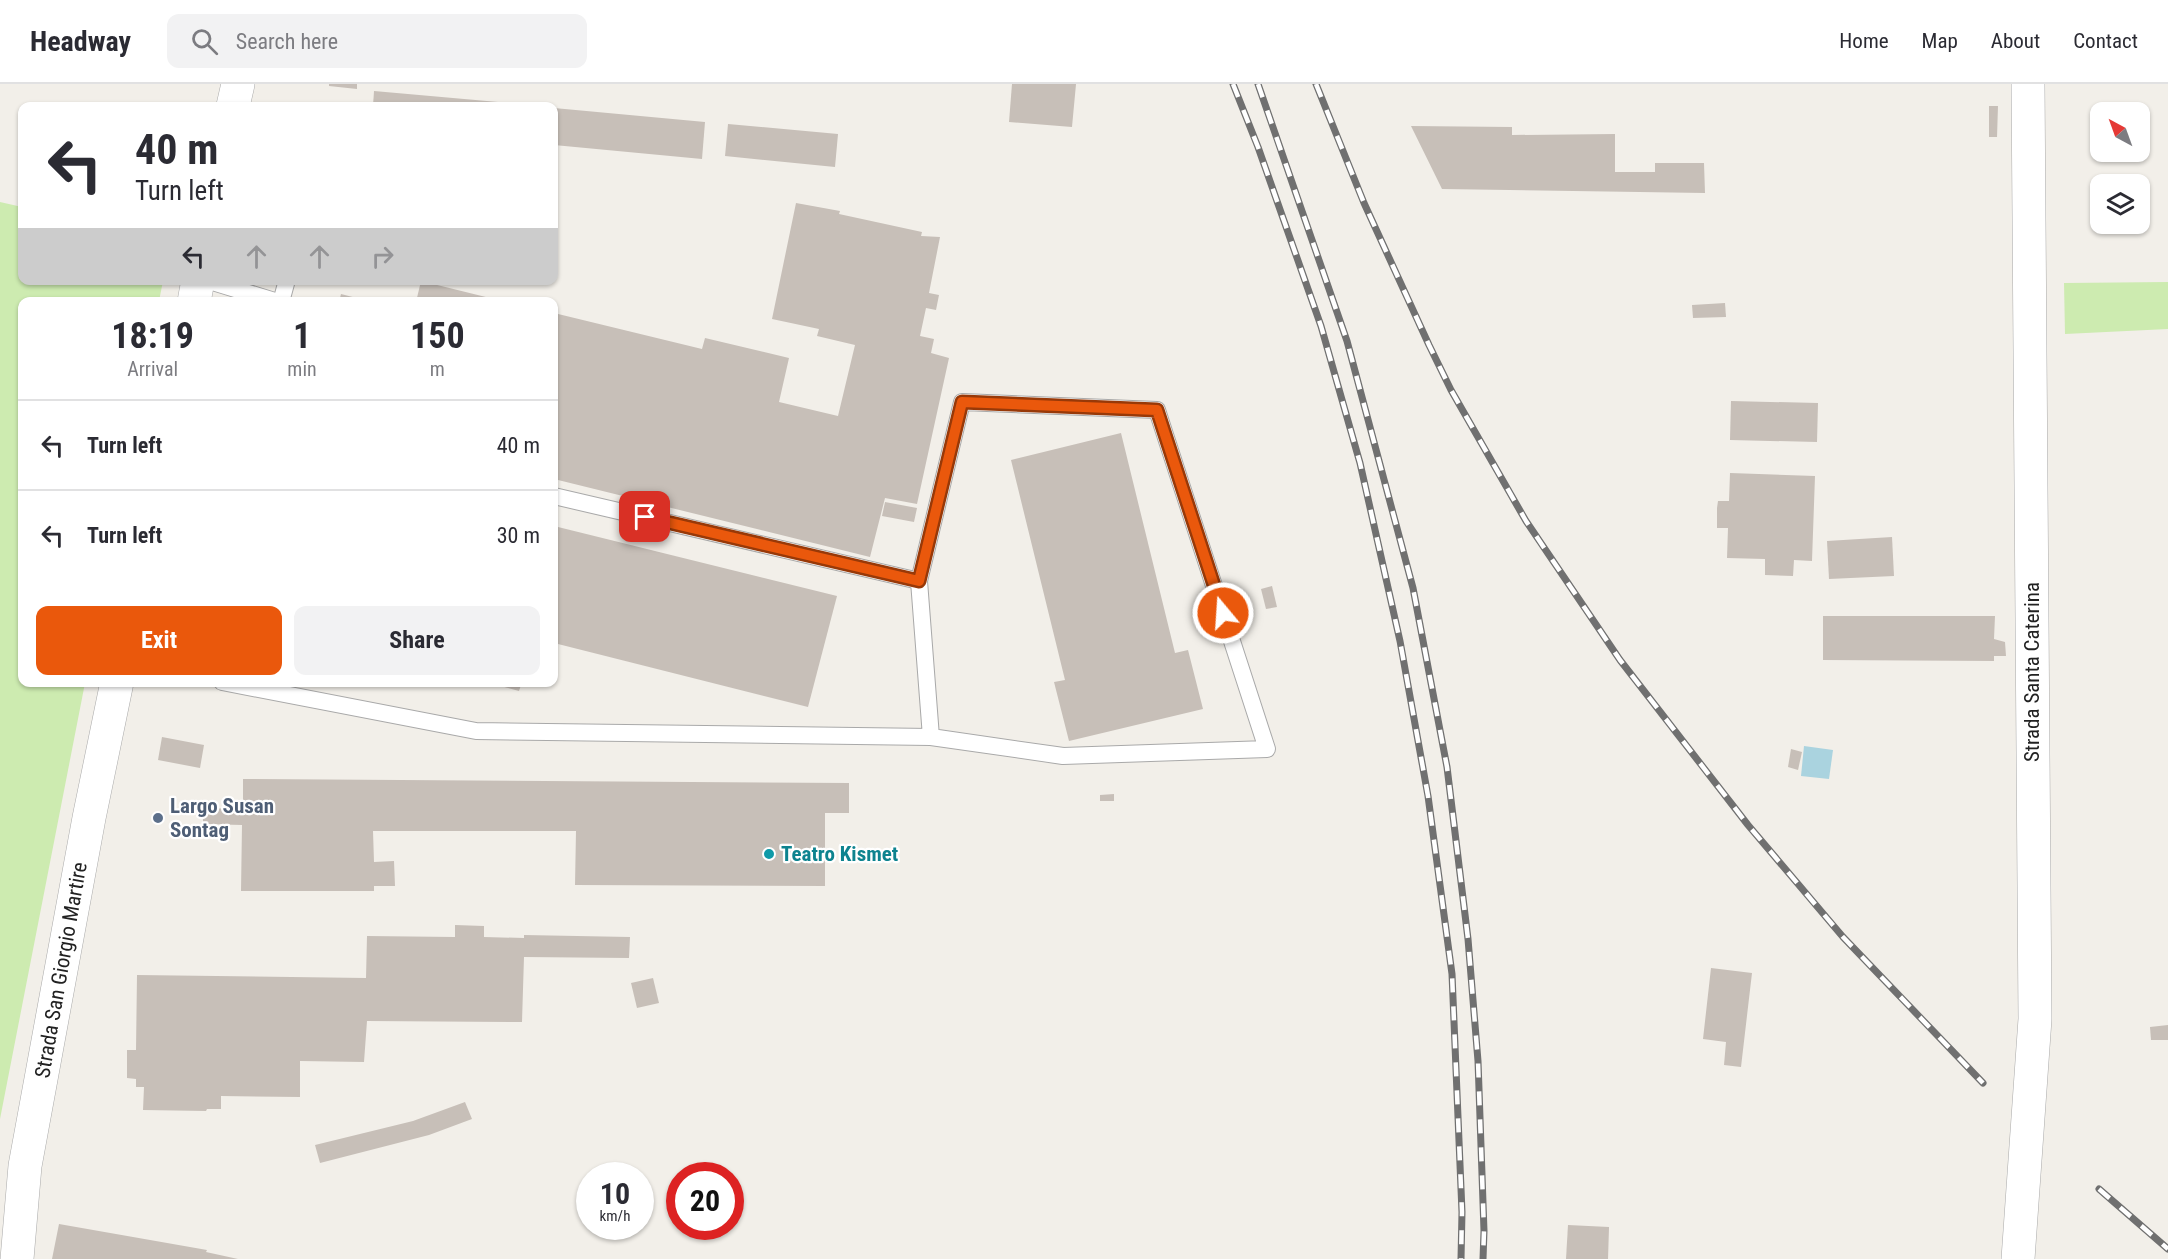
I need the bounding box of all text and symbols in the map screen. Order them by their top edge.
search box [167,14,587,68]
text: Headway [30,25,131,58]
icon: search [188,25,221,58]
text: Search here [236,29,338,54]
text: Home [1839,29,1889,53]
text: Map [1922,29,1958,53]
text: About [1991,29,2040,53]
text: Contact [2073,29,2138,53]
north arrow [2090,102,2150,162]
map controls [2090,102,2150,234]
text: 40 m [135,125,218,174]
icon: left [36,126,114,204]
button: layers [2090,174,2150,234]
text: Turn left [135,175,224,207]
icon: left [177,240,210,273]
icon: ahead [240,240,273,273]
icon: ahead [303,240,336,273]
icon: right [366,240,399,273]
text: 18:19 [111,315,194,357]
text: 1 [293,315,311,357]
text: 150 [410,315,465,357]
text: Arrival [127,357,178,381]
text: min [287,357,317,381]
text: m [430,357,445,381]
icon: left [36,429,69,462]
text: Turn left [87,433,162,458]
text: 40 m [497,433,540,458]
pin [619,491,670,542]
icon: arrive [628,500,661,533]
icon: left [36,519,69,552]
text: Turn left [87,523,162,548]
text: 30 m [497,523,540,548]
position arrow [1191,581,1255,645]
street label: Strada Santa Caterina [2020,582,2044,762]
button: Exit [36,606,282,675]
button: Share [294,606,540,675]
place label: Largo Susan Sontag [170,794,274,842]
marker: Largo Susan Sontag [151,811,165,825]
place label: Teatro Kismet [781,842,898,866]
marker: Teatro Kismet [762,847,776,861]
street label: Strada San Giorgio Martire [30,860,92,1080]
speed limit sign: 20 [666,1162,744,1240]
text: 10 [600,1176,630,1211]
text: km/h [600,1207,630,1225]

